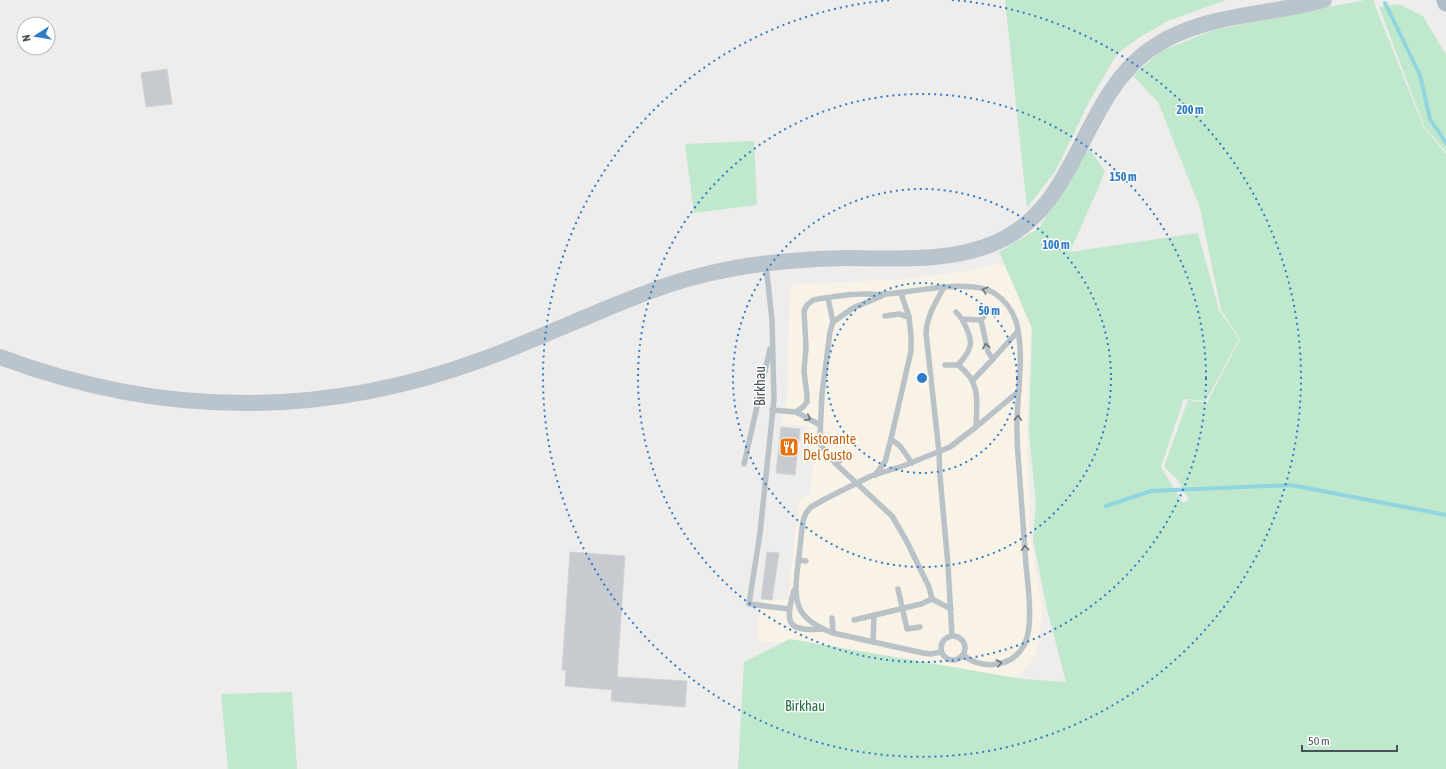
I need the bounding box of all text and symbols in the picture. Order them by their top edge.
north arrow [16,16,56,56]
text: N [20,34,33,43]
text: 200 m [1176,103,1204,117]
text: 150 m [1109,170,1137,184]
text: 100 m [1042,238,1070,252]
one-way arrow [981,286,988,295]
text: 50 m [978,304,1000,318]
one-way arrow [983,342,991,349]
street label: Birkhau [752,366,768,406]
centre of rings [915,371,929,385]
one-way arrow [804,413,811,421]
one-way arrow [1013,415,1022,421]
place label: Ristorante Del Gusto [803,431,856,463]
restaurant icon: Ristorante Del Gusto [778,436,800,458]
one-way arrow [1020,545,1029,551]
one-way arrow [996,660,1002,668]
park label: Birkhau [785,698,825,714]
scale bar [1302,727,1397,753]
text: 50 m [1308,734,1330,748]

